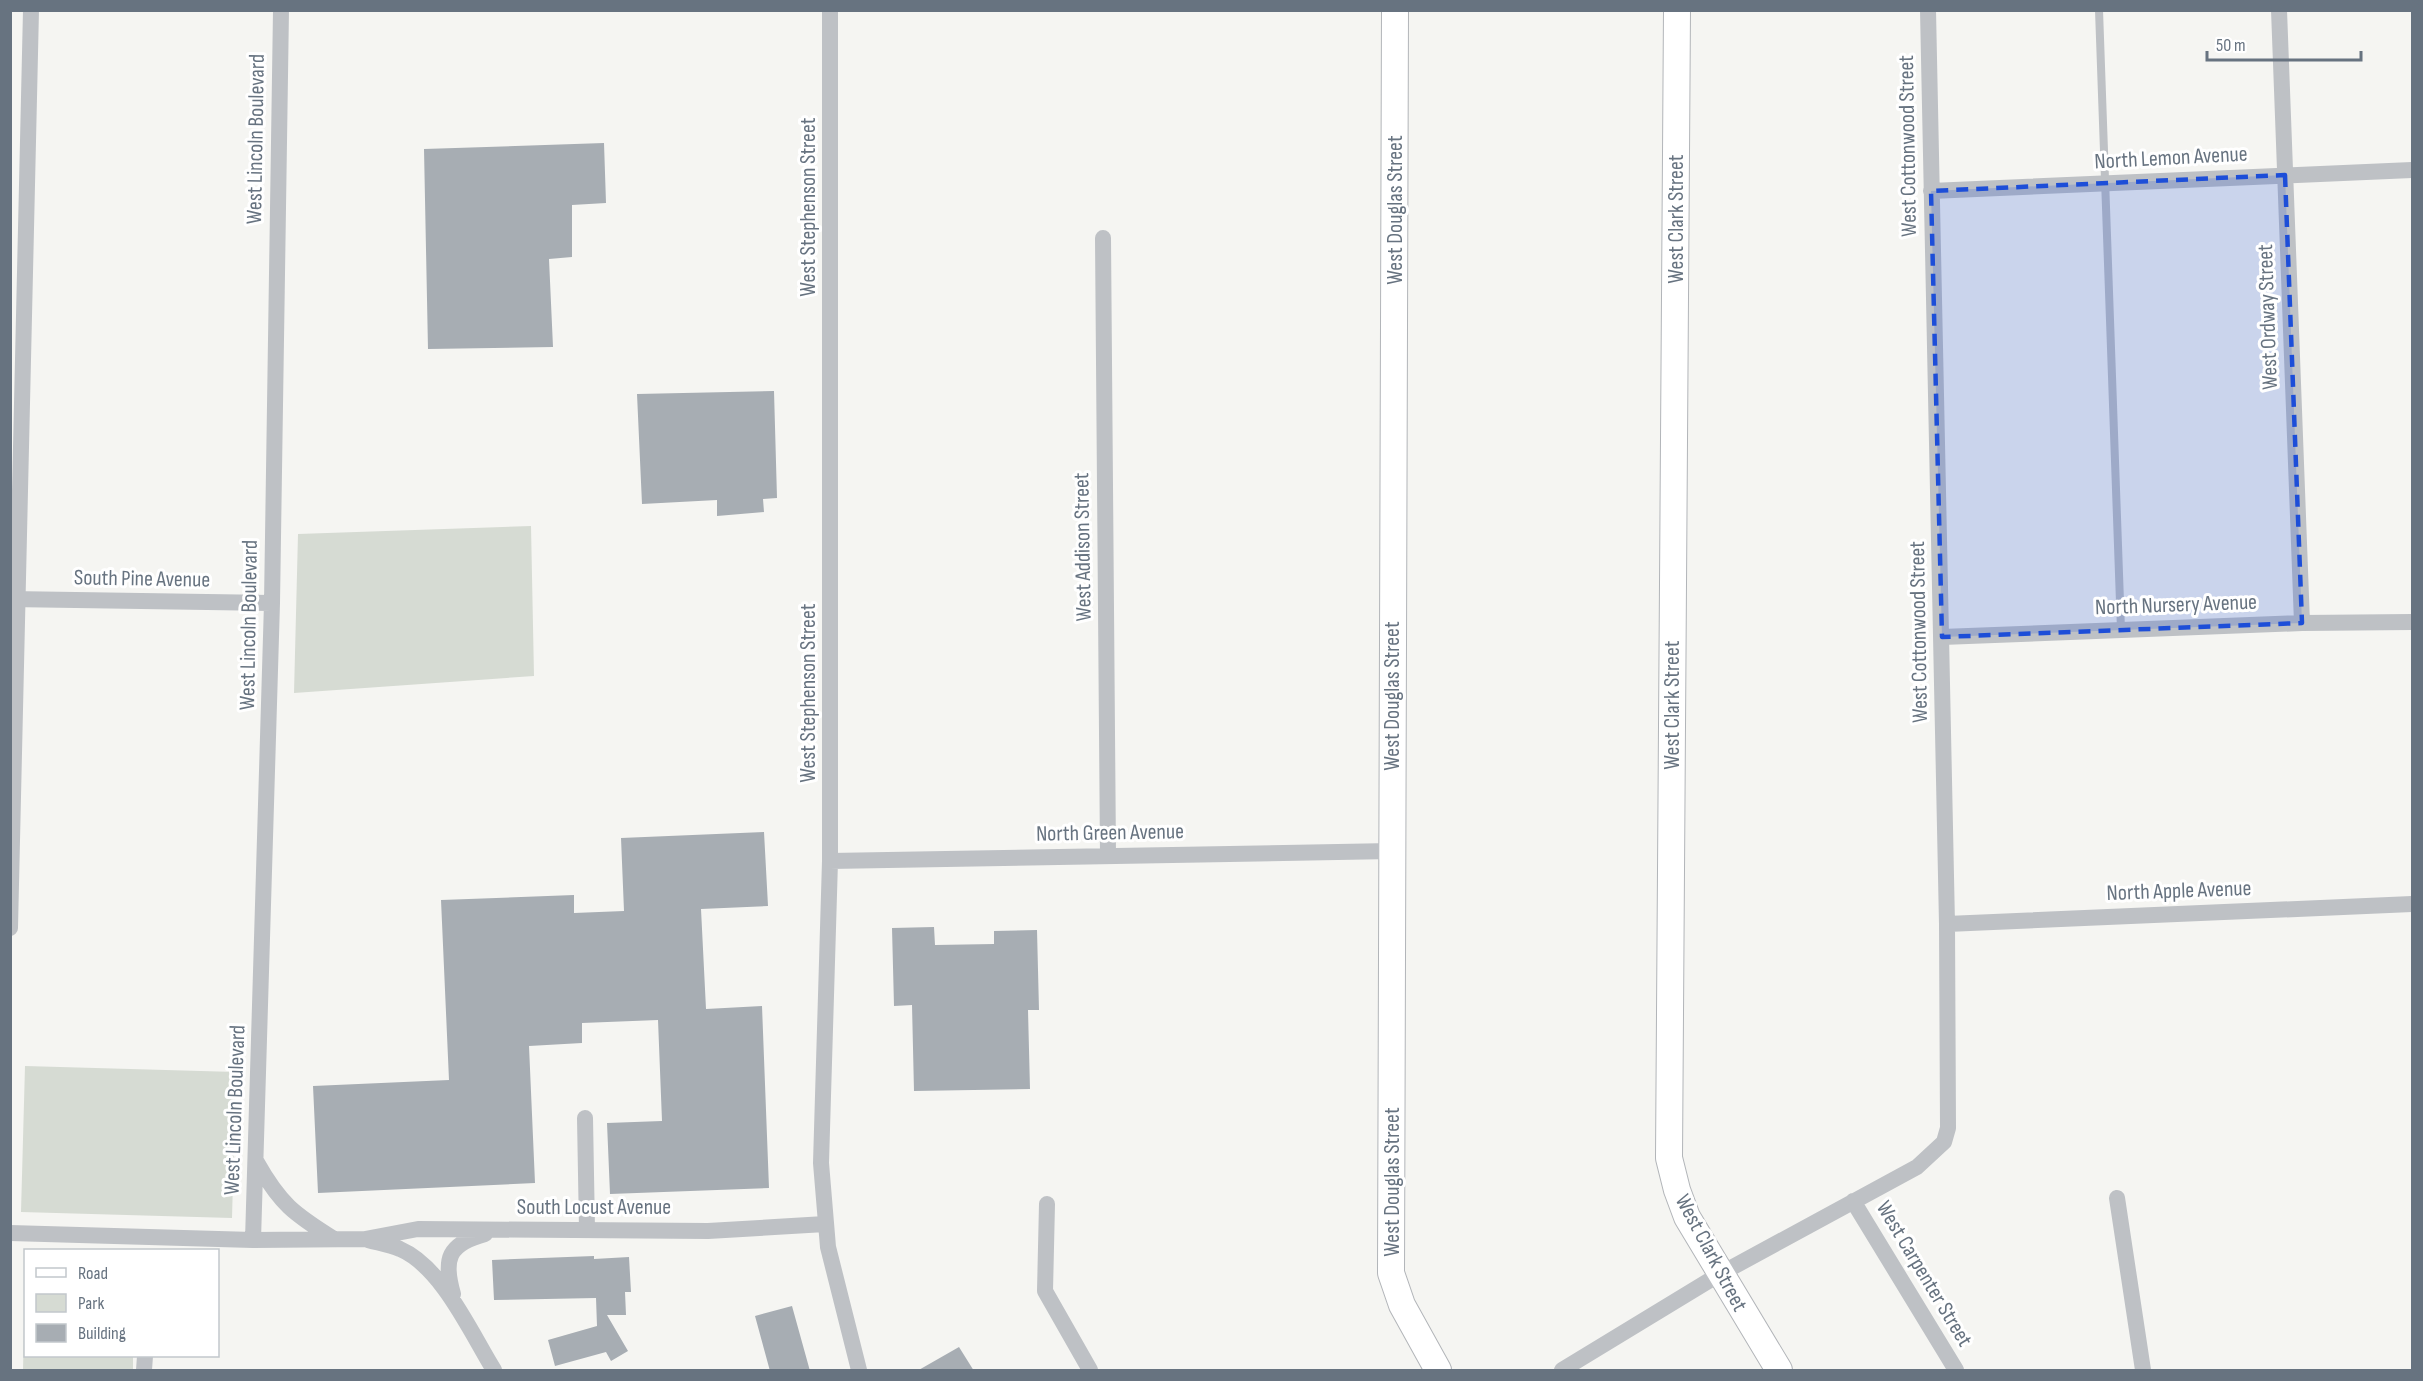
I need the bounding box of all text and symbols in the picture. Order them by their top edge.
scale bar [2207,24,2362,62]
text: 50 m [2216,35,2246,56]
street label: West Lincoln Boulevard [241,54,271,224]
street label: West Cottonwood Street [1893,55,1923,237]
street label: West Stephenson Street [795,117,822,296]
street label: West Douglas Street [1382,135,1409,285]
street label: North Lemon Avenue [2094,141,2248,175]
street label: West Clark Street [1663,154,1690,283]
street label: West Ordway Street [2252,243,2284,390]
street label: West Addison Street [1068,472,1098,622]
street label: West Lincoln Boulevard [234,540,264,710]
street label: West Cottonwood Street [1904,541,1934,723]
street label: South Pine Avenue [74,564,210,594]
street label: North Nursery Avenue [2095,589,2257,621]
street label: West Stephenson Street [795,603,822,782]
street label: West Douglas Street [1379,621,1406,771]
street label: West Clark Street [1659,640,1686,769]
street label: North Green Avenue [1036,818,1184,848]
street label: North Apple Avenue [2106,875,2252,907]
street label: West Lincoln Boulevard [219,1025,251,1195]
street label: West Douglas Street [1379,1107,1406,1257]
street label: West Clark Street [1669,1190,1753,1316]
street label: South Locust Avenue [517,1194,671,1221]
street label: West Carpenter Street [1870,1196,1978,1352]
legend [24,1249,219,1357]
text: Road [78,1263,108,1284]
text: Park [78,1293,104,1314]
text: Building [78,1323,126,1344]

